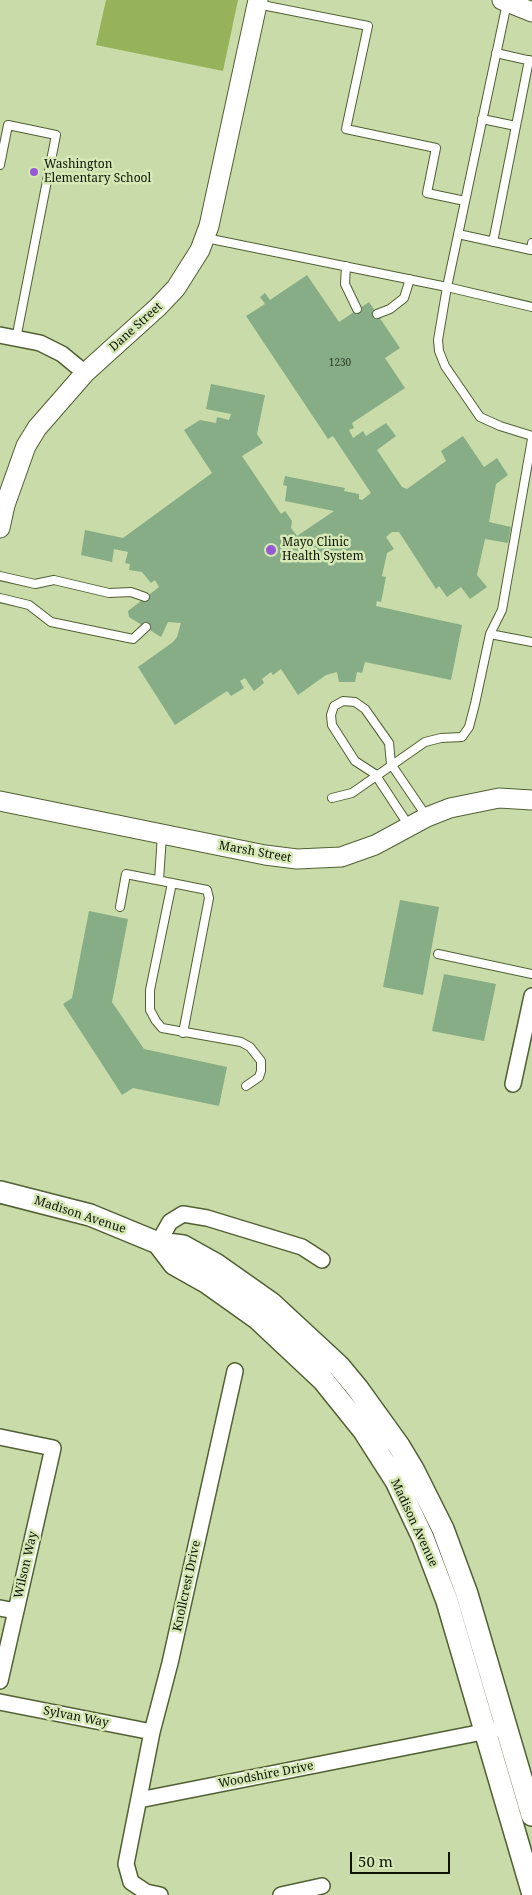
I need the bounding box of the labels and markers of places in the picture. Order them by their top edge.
place label: Washington Elementary School [44,158,151,186]
marker: Washington Elementary School [28,166,40,178]
place label: Mayo Clinic Health System [282,536,364,564]
marker: Mayo Clinic Health System [264,543,278,557]

